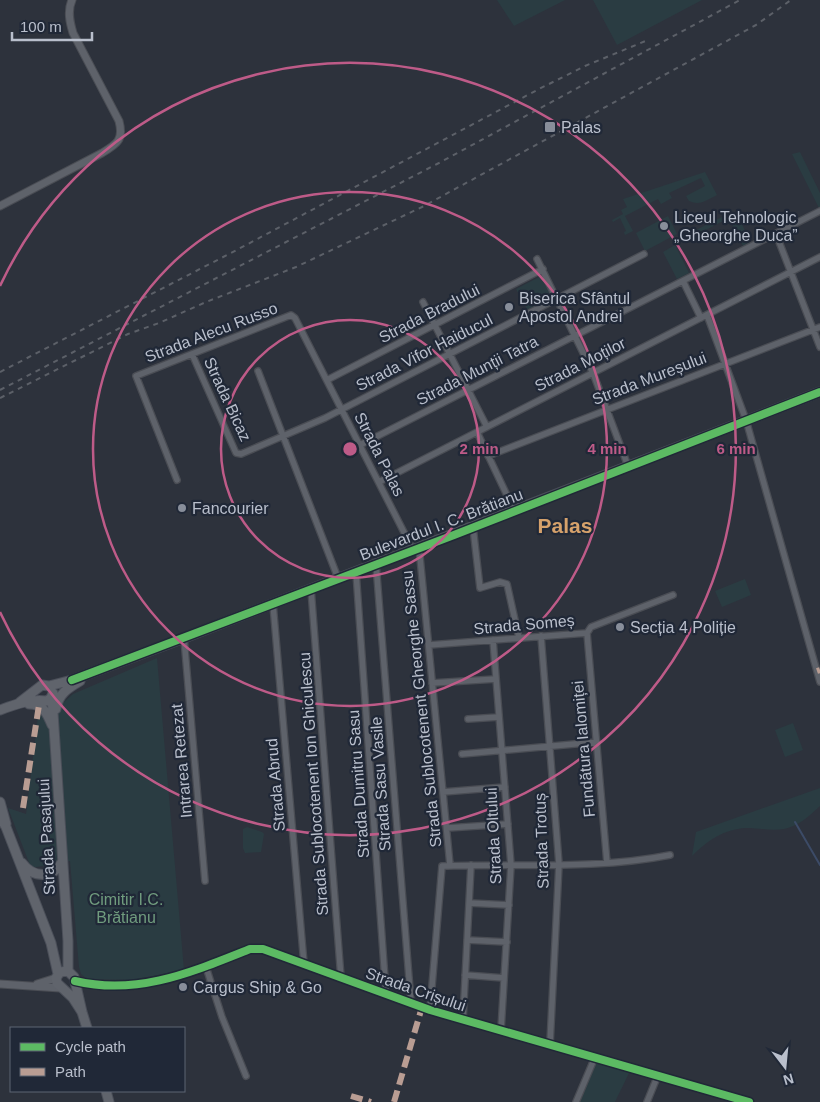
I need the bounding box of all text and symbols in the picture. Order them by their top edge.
scale bar [12,10,92,42]
text: 100 m [20,18,62,35]
place label: Palas [561,119,601,136]
marker: Palas [543,120,557,134]
place label: Liceul Tehnologic „Gheorghe Duca” [674,209,798,244]
marker: Liceul Tehnologic „Gheorghe Duca” [658,220,670,232]
street label: Strada Bradului [376,281,482,346]
place label: Biserica Sfântul Apostol Andrei [519,290,630,325]
street label: Strada Alecu Russo [143,299,280,366]
marker: Biserica Sfântul Apostol Andrei [503,301,515,313]
street label: Strada Vifor Haiducul [353,311,495,394]
street label: Strada Munții Tatra [414,332,541,408]
street label: Strada Moților [532,334,629,395]
street label: Strada Mureșului [590,349,709,408]
street label: Strada Bicaz [201,355,254,444]
street label: Strada Palas [351,410,408,499]
centre of rings [341,440,359,458]
text: 2 min [459,440,499,457]
text: 4 min [587,440,627,457]
text: 6 min [716,440,756,457]
street label: Bulevardul I. C. Brătianu [357,485,525,563]
place label: Fancourier [192,500,269,517]
marker: Fancourier [176,502,188,514]
district label: Palas [538,514,592,537]
street label: Strada Sublocotenent Gheorghe Sassu [398,570,445,848]
street label: Strada Someș [473,612,575,637]
place label: Secția 4 Poliție [630,619,736,636]
marker: Secția 4 Poliție [614,621,626,633]
street label: Strada Sublocotenent Ion Ghiculescu [296,652,331,916]
street label: Fundătura Ialomiței [569,680,598,818]
street label: Intrarea Retezat [168,703,195,819]
street label: Strada Dumitru Sasu [345,709,372,859]
street label: Strada Sasu Vasile [367,716,394,852]
street label: Strada Abrud [263,738,288,832]
street label: Strada Pasajului [35,778,58,896]
street label: Strada Oltului [482,787,505,885]
street label: Strada Trotuș [531,793,552,889]
park label: Cimitir I.C. Brătianu [89,891,163,926]
street label: Strada Crișului [363,964,468,1015]
place label: Cargus Ship & Go [193,979,322,996]
marker: Cargus Ship & Go [177,981,189,993]
legend [10,1027,185,1092]
text: Cycle path [55,1038,126,1055]
north arrow [760,1042,810,1092]
text: Path [55,1063,86,1080]
text: N [782,1070,796,1089]

